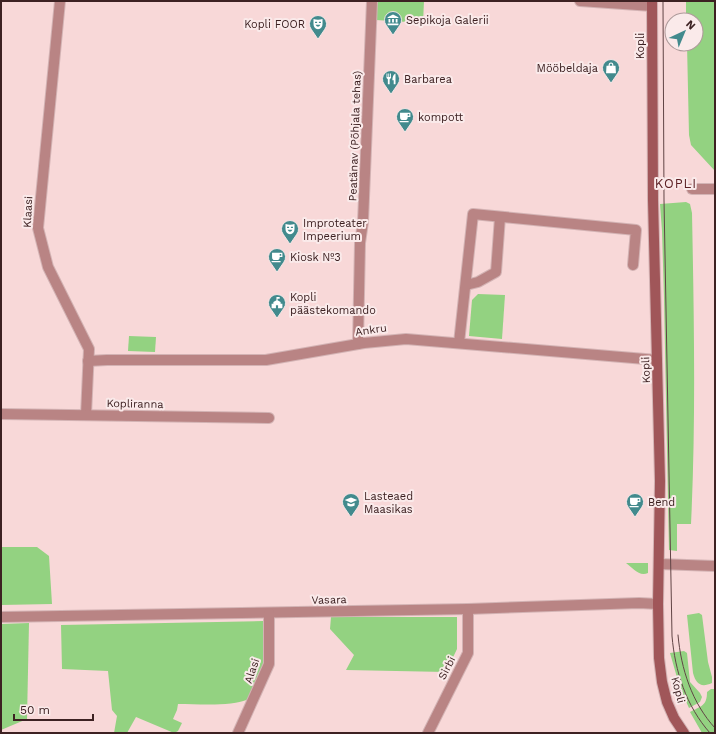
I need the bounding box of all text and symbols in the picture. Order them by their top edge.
museum icon: Sepikoja Galerii [383,10,403,35]
north arrow [664,12,704,52]
theatre icon: Kopli FOOR [308,14,328,39]
place label: Sepikoja Galerii [406,14,489,27]
place label: Kopli FOOR [244,18,305,31]
text: N [683,18,698,33]
street label: Kopli [634,33,647,59]
shop icon: Mööbeldaja [601,58,621,83]
place label: Mööbeldaja [537,62,598,75]
restaurant icon: Barbarea [381,69,401,94]
street label: Peatänav (Põhjala tehas) [346,70,364,202]
place label: Barbarea [404,73,452,86]
cafe icon: kompott [395,107,415,132]
place label: kompott [418,111,463,124]
district label: KOPLI [655,176,697,191]
street label: Klaasi [21,196,35,228]
place label: Improteater Impeerium [303,217,367,243]
theatre icon: Improteater Impeerium [280,219,300,244]
cafe icon: Kiosk №3 [267,247,287,272]
place label: Kiosk №3 [290,251,341,264]
place label: Kopli päästekomando [290,291,376,317]
public building icon: Kopli päästekomando [267,293,287,318]
street label: Ankru [354,321,388,339]
street label: Kopli [639,356,653,383]
street label: Kopliranna [106,397,164,411]
place label: Lasteaed Maasikas [364,490,413,516]
school or university icon: Lasteaed Maasikas [341,492,361,517]
cafe icon: Bend [625,492,645,517]
place label: Bend [648,496,675,509]
street label: Vasara [311,593,347,607]
street label: Sirbi [436,654,458,682]
street label: Alasi [242,657,262,685]
street label: Kopli [668,675,688,705]
scale bar [14,696,93,722]
text: 50 m [20,703,50,717]

